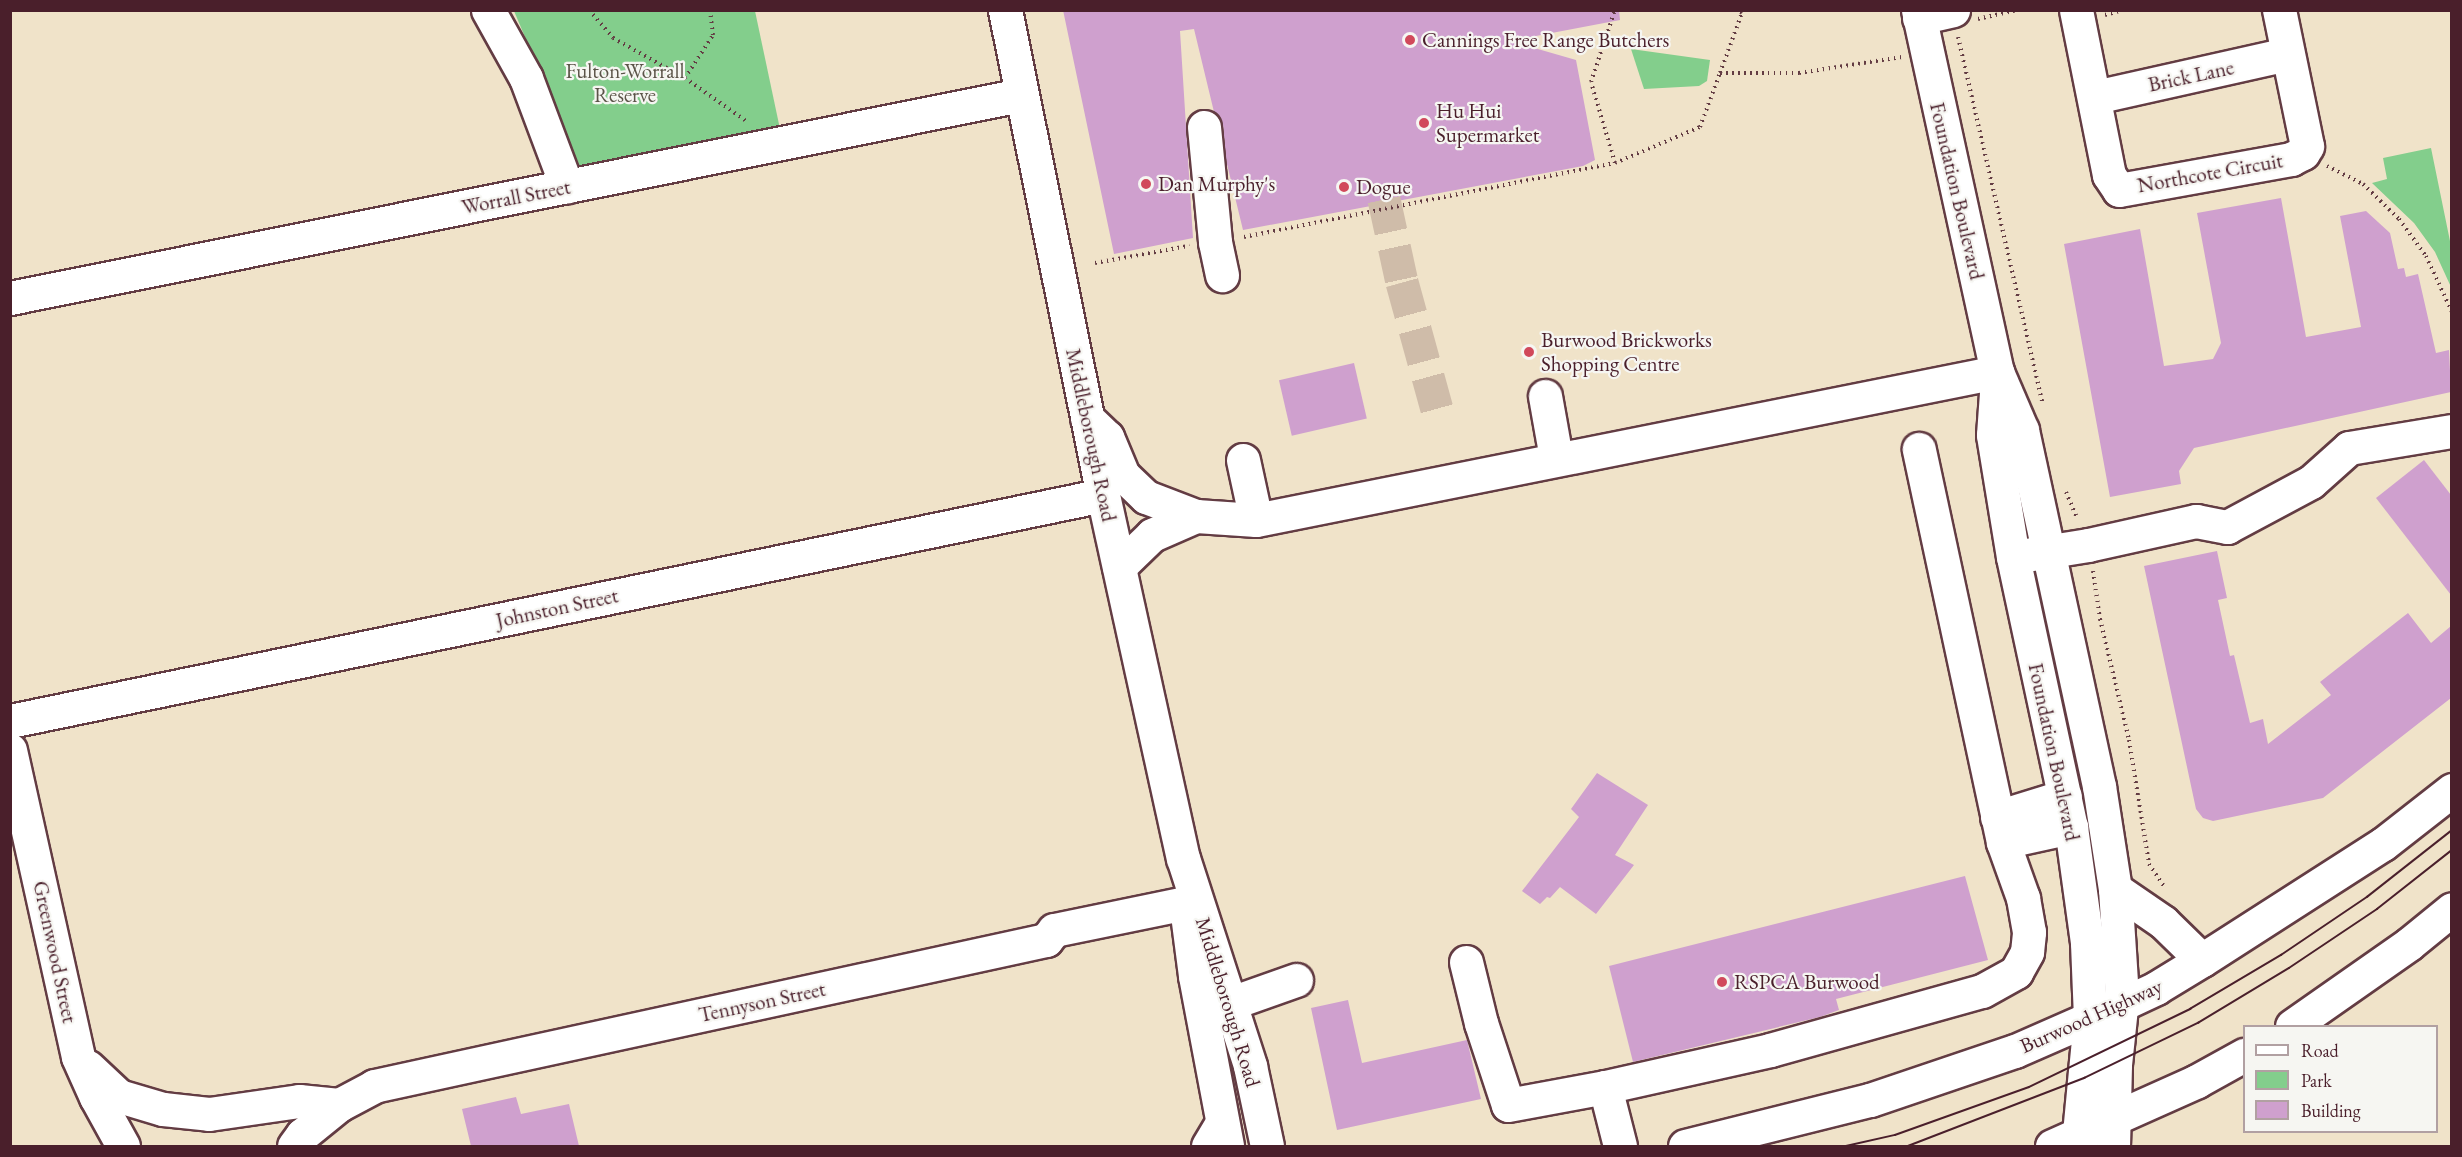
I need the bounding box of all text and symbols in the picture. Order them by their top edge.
place label: Cannings Free Range Butchers [1422,27,1669,53]
marker: Cannings Free Range Butchers [1403,33,1417,47]
street label: Brick Lane [2146,55,2236,97]
park label: Fulton-Worrall Reserve [565,58,685,108]
place label: Hu Hui Supermarket [1436,98,1539,148]
street label: Foundation Boulevard [1924,100,1990,282]
marker: Hu Hui Supermarket [1417,116,1431,130]
street label: Northcote Circuit [2135,148,2285,198]
place label: Dan Murphy's [1158,171,1275,197]
street label: Worrall Street [459,174,573,220]
place label: Dogue [1356,174,1411,200]
marker: Dan Murphy's [1139,177,1153,191]
marker: Dogue [1337,180,1351,194]
place label: Burwood Brickworks Shopping Centre [1541,327,1712,377]
marker: Burwood Brickworks Shopping Centre [1522,345,1536,359]
street label: Middleborough Road [1060,346,1122,524]
street label: Johnston Street [494,583,620,633]
street label: Foundation Boulevard [2023,661,2085,843]
street label: Greenwood Street [28,879,82,1025]
street label: Middleborough Road [1190,914,1266,1090]
place label: RSPCA Burwood [1734,969,1880,995]
street label: Burwood Highway [2016,973,2166,1059]
marker: RSPCA Burwood [1715,975,1729,989]
street label: Tennyson Street [696,976,828,1028]
legend [2243,1025,2438,1133]
text: Road [2301,1039,2339,1062]
text: Park [2301,1069,2332,1092]
text: Building [2301,1099,2361,1122]

